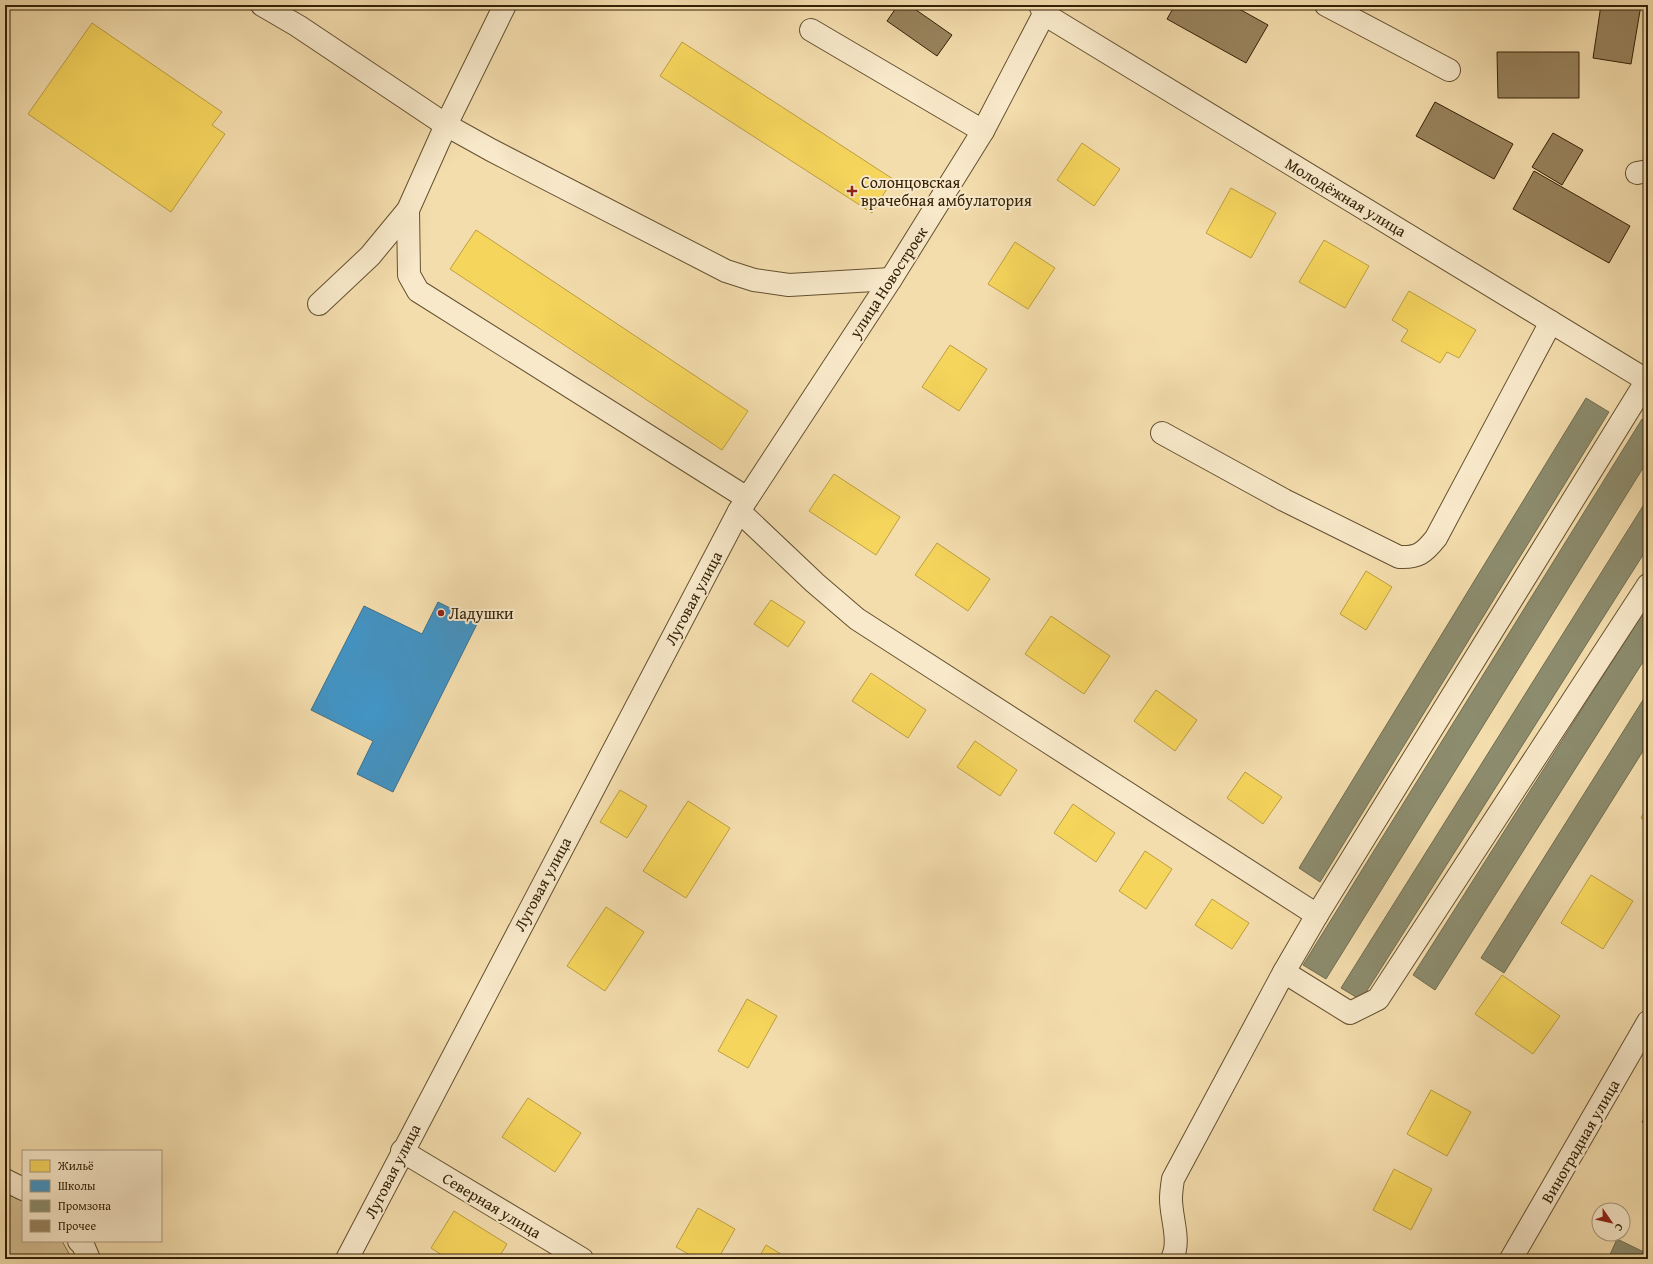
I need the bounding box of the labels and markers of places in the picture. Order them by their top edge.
place label: Солонцовская врачебная амбулатория [861,170,1032,212]
marker: Солонцовская врачебная амбулатория [846,185,858,197]
place label: Ладушки [449,601,514,625]
marker: Ладушки [436,608,446,618]

